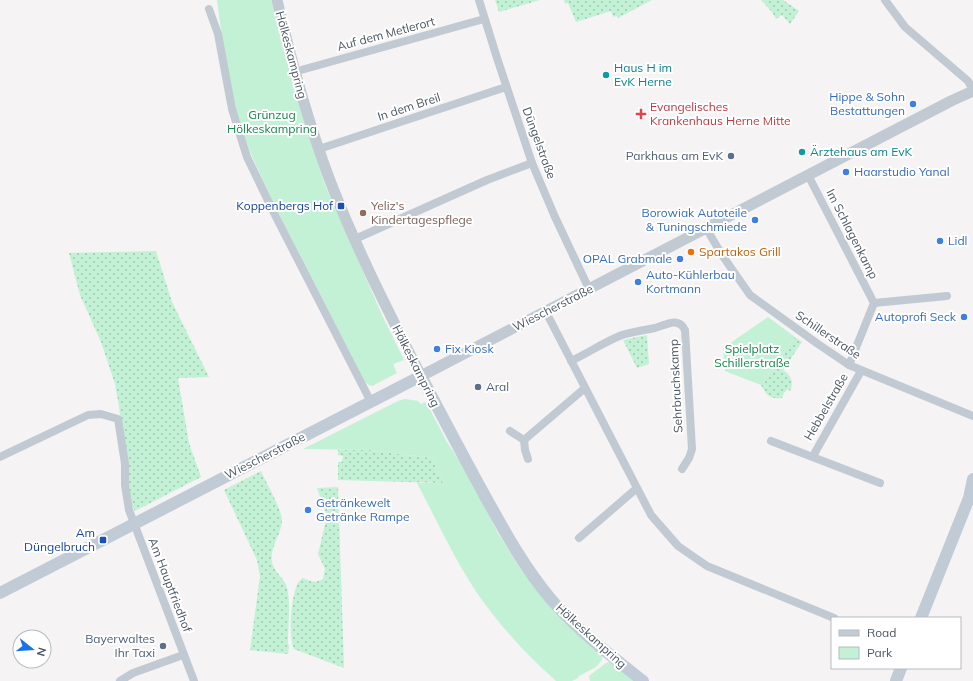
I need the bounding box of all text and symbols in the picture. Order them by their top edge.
street label: Hölkeskampring [273,9,310,100]
street label: Auf dem Metlerort [335,13,436,54]
place label: Haus H im EvK Herne [614,60,672,89]
marker: Haus H im EvK Herne [601,70,611,80]
street label: In dem Breil [375,89,442,124]
place label: Hippe & Sohn Bestattungen [829,89,905,118]
place label: Evangelisches Krankenhaus Herne Mitte [650,99,791,128]
marker: Hippe & Sohn Bestattungen [908,99,918,109]
street label: Düngelstraße [520,105,559,181]
park label: Grünzug Hölkeskampring [227,107,317,136]
marker: Evangelisches Krankenhaus Herne Mitte [635,108,647,120]
place label: Ärztehaus am EvK [810,144,913,159]
marker: Ärztehaus am EvK [797,147,807,157]
place label: Parkhaus am EvK [626,148,723,163]
marker: Parkhaus am EvK [726,151,736,161]
place label: Haarstudio Yanal [854,164,950,179]
marker: Haarstudio Yanal [841,167,851,177]
street label: Im Schlagenkamp [823,186,882,281]
place label: Koppenbergs Hof [236,198,334,213]
place label: Yeliz's Kindertagespflege [370,198,472,227]
marker: Koppenbergs Hof [336,201,346,211]
place label: Borowiak Autoteile & Tuningschmiede [642,205,747,234]
marker: Yeliz's Kindertagespflege [358,208,368,218]
marker: Borowiak Autoteile & Tuningschmiede [750,215,760,225]
place label: Lidl [948,233,967,248]
marker: Lidl [935,236,945,246]
place label: Spartakos Grill [699,244,781,259]
marker: Spartakos Grill [686,247,696,257]
place label: OPAL Grabmale [583,251,672,266]
marker: OPAL Grabmale [675,254,685,264]
place label: Auto-Kühlerbau Kortmann [646,267,735,296]
marker: Auto-Kühlerbau Kortmann [633,277,643,287]
street label: Wiescherstraße [510,281,595,334]
street label: Schillerstraße [793,307,864,362]
place label: Autoprofi Seck [875,309,957,324]
marker: Autoprofi Seck [959,312,969,322]
street label: Hölkeskampring [389,322,444,409]
street label: Sehrbruchskamp [666,339,685,433]
place label: Fix Kiosk [445,341,494,356]
park label: Spielplatz Schillerstraße [714,341,790,370]
marker: Fix Kiosk [432,344,442,354]
street label: Hebbelstraße [800,370,851,443]
place label: Aral [486,379,509,394]
marker: Aral [473,382,483,392]
street label: Wiescherstraße [222,429,307,482]
place label: Getränkewelt Getränke Rampe [316,495,410,524]
marker: Getränkewelt Getränke Rampe [303,505,313,515]
place label: Am Düngelbruch [24,525,95,554]
marker: Am Düngelbruch [98,535,108,545]
street label: Am Hauptfriedhof [146,535,196,635]
street label: Hölkeskampring [553,600,630,671]
legend [831,617,961,669]
text: Road [867,625,896,640]
north arrow [12,629,52,669]
place label: Bayerwaltes Ihr Taxi [85,631,155,660]
marker: Bayerwaltes Ihr Taxi [158,641,168,651]
text: Park [867,645,893,660]
text: N [34,646,49,658]

